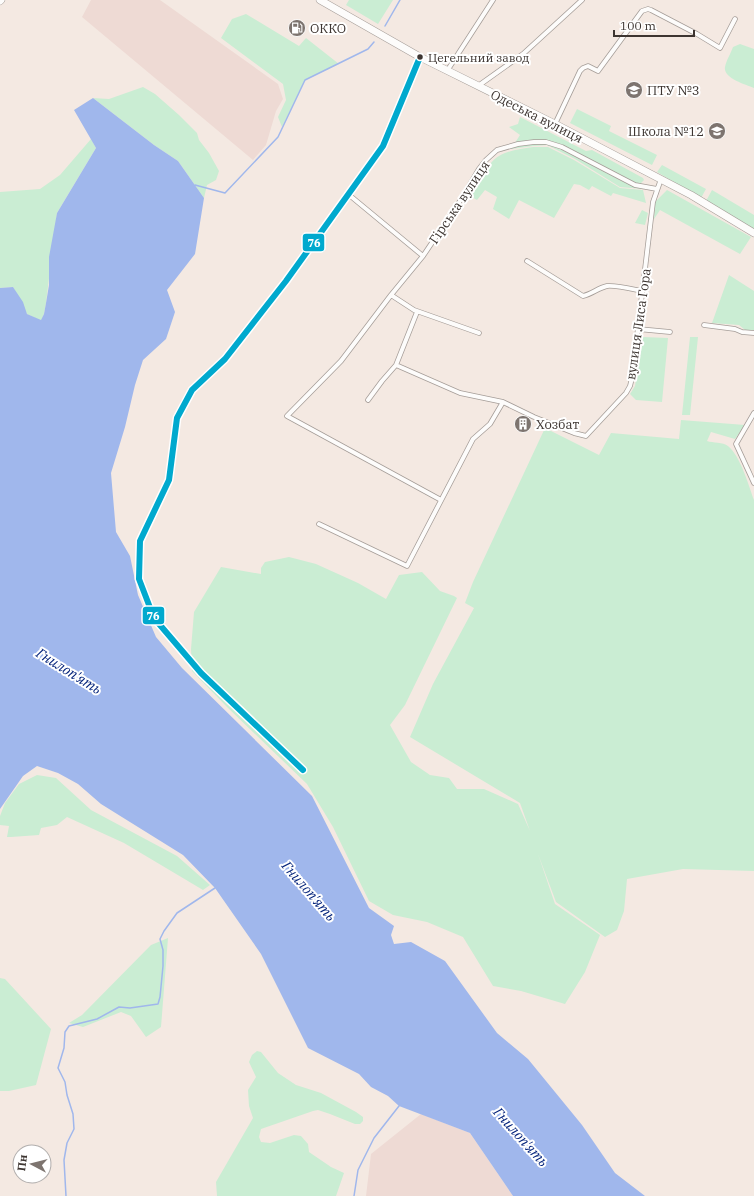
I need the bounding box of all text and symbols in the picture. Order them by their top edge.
scale bar [614,12,694,38]
fuel station icon: ОККО [287,18,307,38]
text: 100 m [620,18,656,33]
place label: ОККО [310,20,346,37]
place label: Цегельний завод [428,50,529,65]
marker: Цегельний завод [415,52,425,62]
school or university icon: ПТУ №3 [624,80,644,100]
place label: ПТУ №3 [647,82,700,99]
street label: Одеська вулиця [488,86,586,147]
school or university icon: Школа №12 [707,121,727,141]
place label: Школа №12 [628,123,704,140]
street label: Гірська вулиця [425,157,494,247]
line badge: 76 [302,233,325,252]
text: 76 [307,236,321,250]
street label: вулиця Лиса Гора [622,267,655,381]
building icon: Хозбат [513,414,533,434]
place label: Хозбат [536,416,580,433]
line badge: 76 [142,606,165,625]
text: 76 [146,609,160,623]
water label: Гнилоп'ять [32,643,105,698]
water label: Гнилоп'ять [277,856,340,925]
water label: Гнилоп'ять [489,1103,552,1171]
north arrow [12,1144,52,1184]
text: Пн [14,1153,30,1172]

